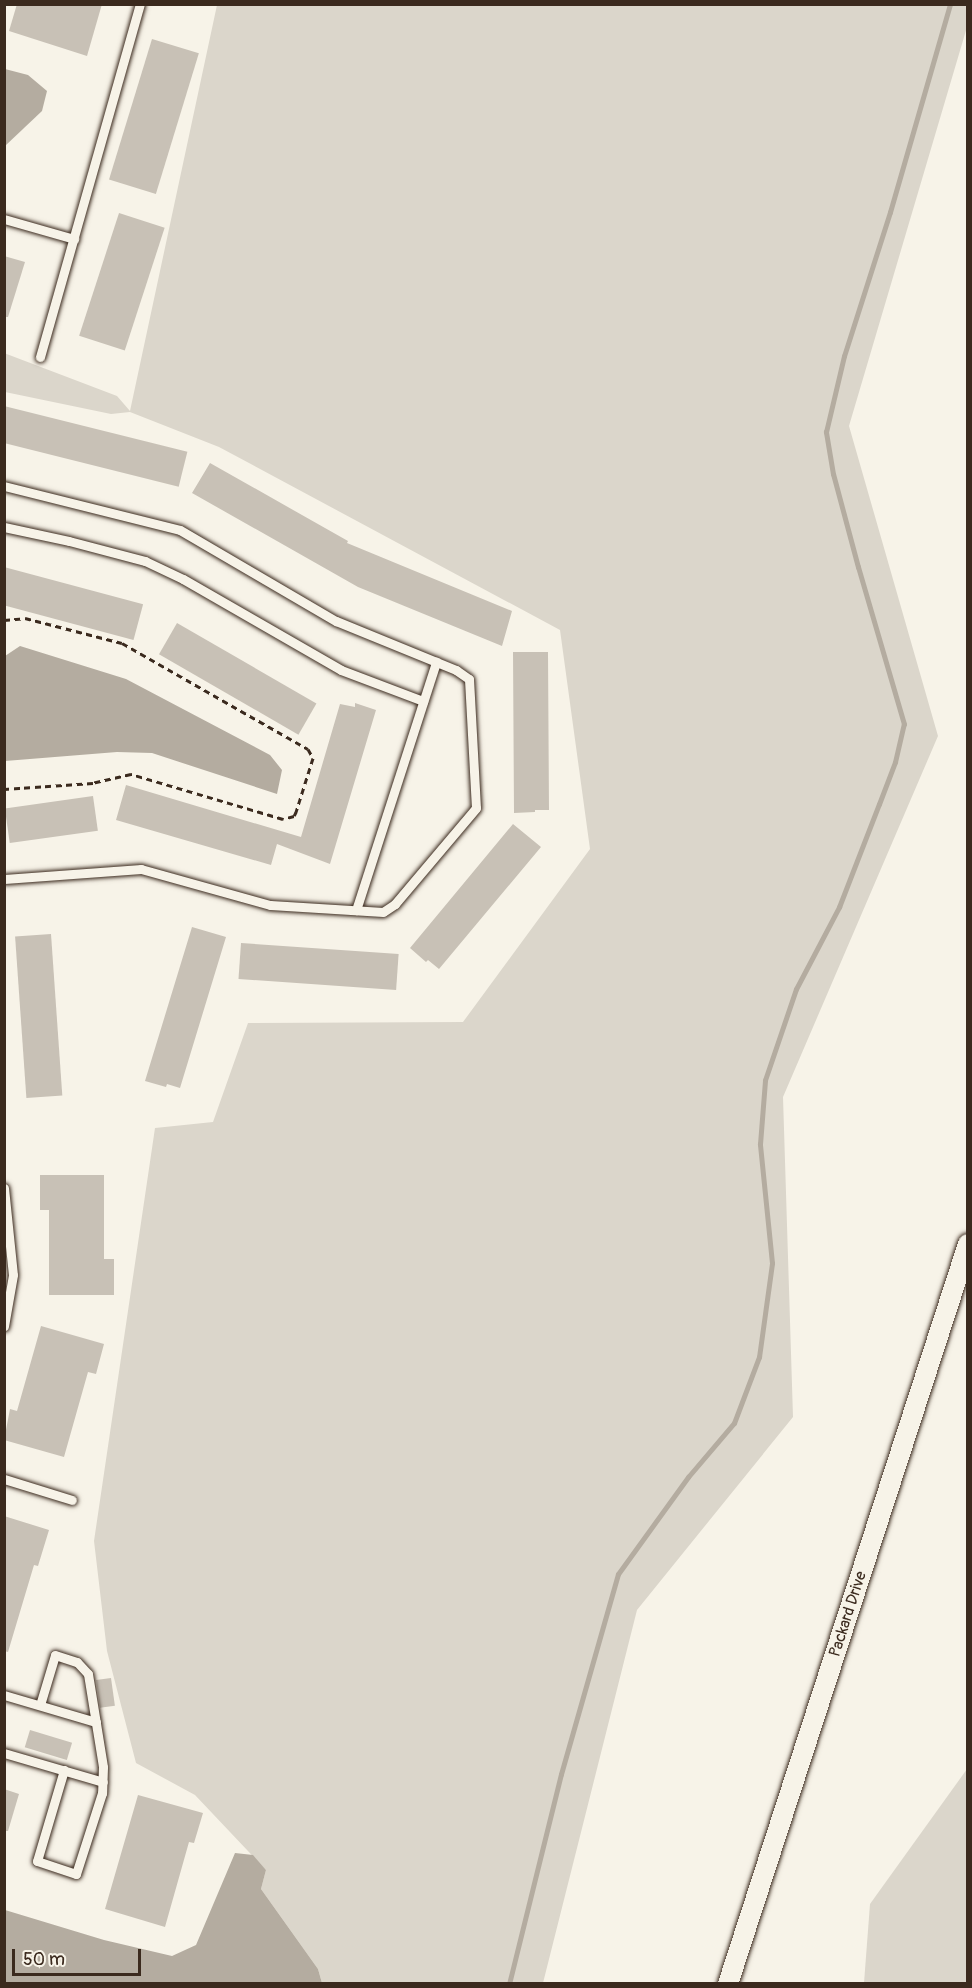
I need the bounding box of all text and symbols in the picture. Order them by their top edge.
street label: Packard Drive [825,1569,871,1659]
scale bar [15,1937,144,1975]
text: 50 m [23,1948,65,1971]

